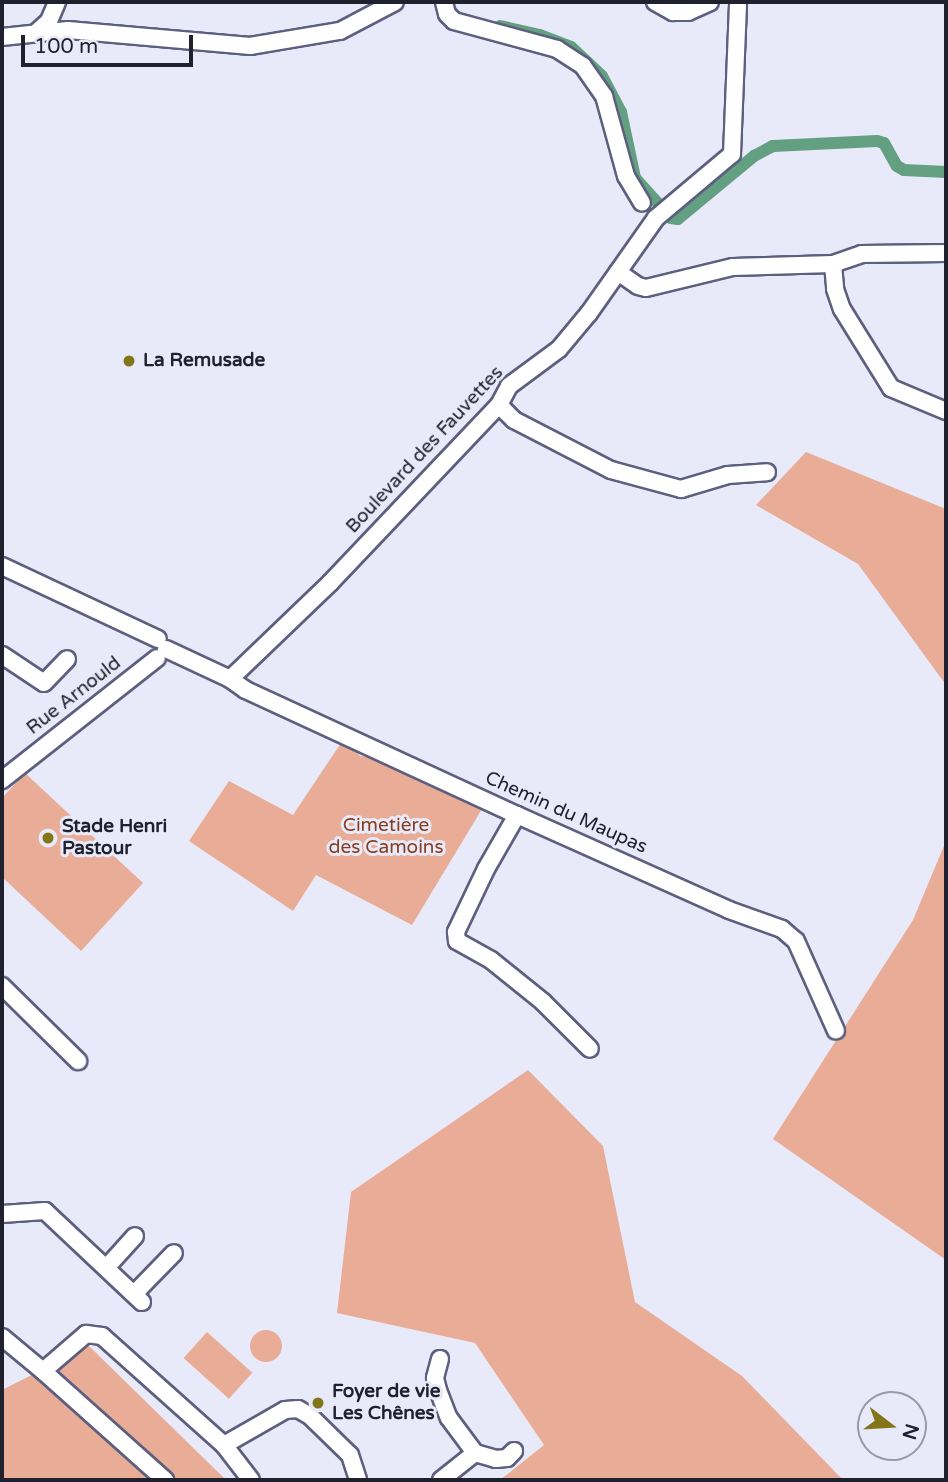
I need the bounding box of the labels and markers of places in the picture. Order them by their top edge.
place label: La Remusade [143,350,265,372]
marker: La Remusade [121,353,137,369]
place label: Stade Henri Pastour [62,816,167,860]
marker: Stade Henri Pastour [40,830,56,846]
place label: Foyer de vie Les Chênes [332,1381,440,1425]
marker: Foyer de vie Les Chênes [310,1395,326,1411]

